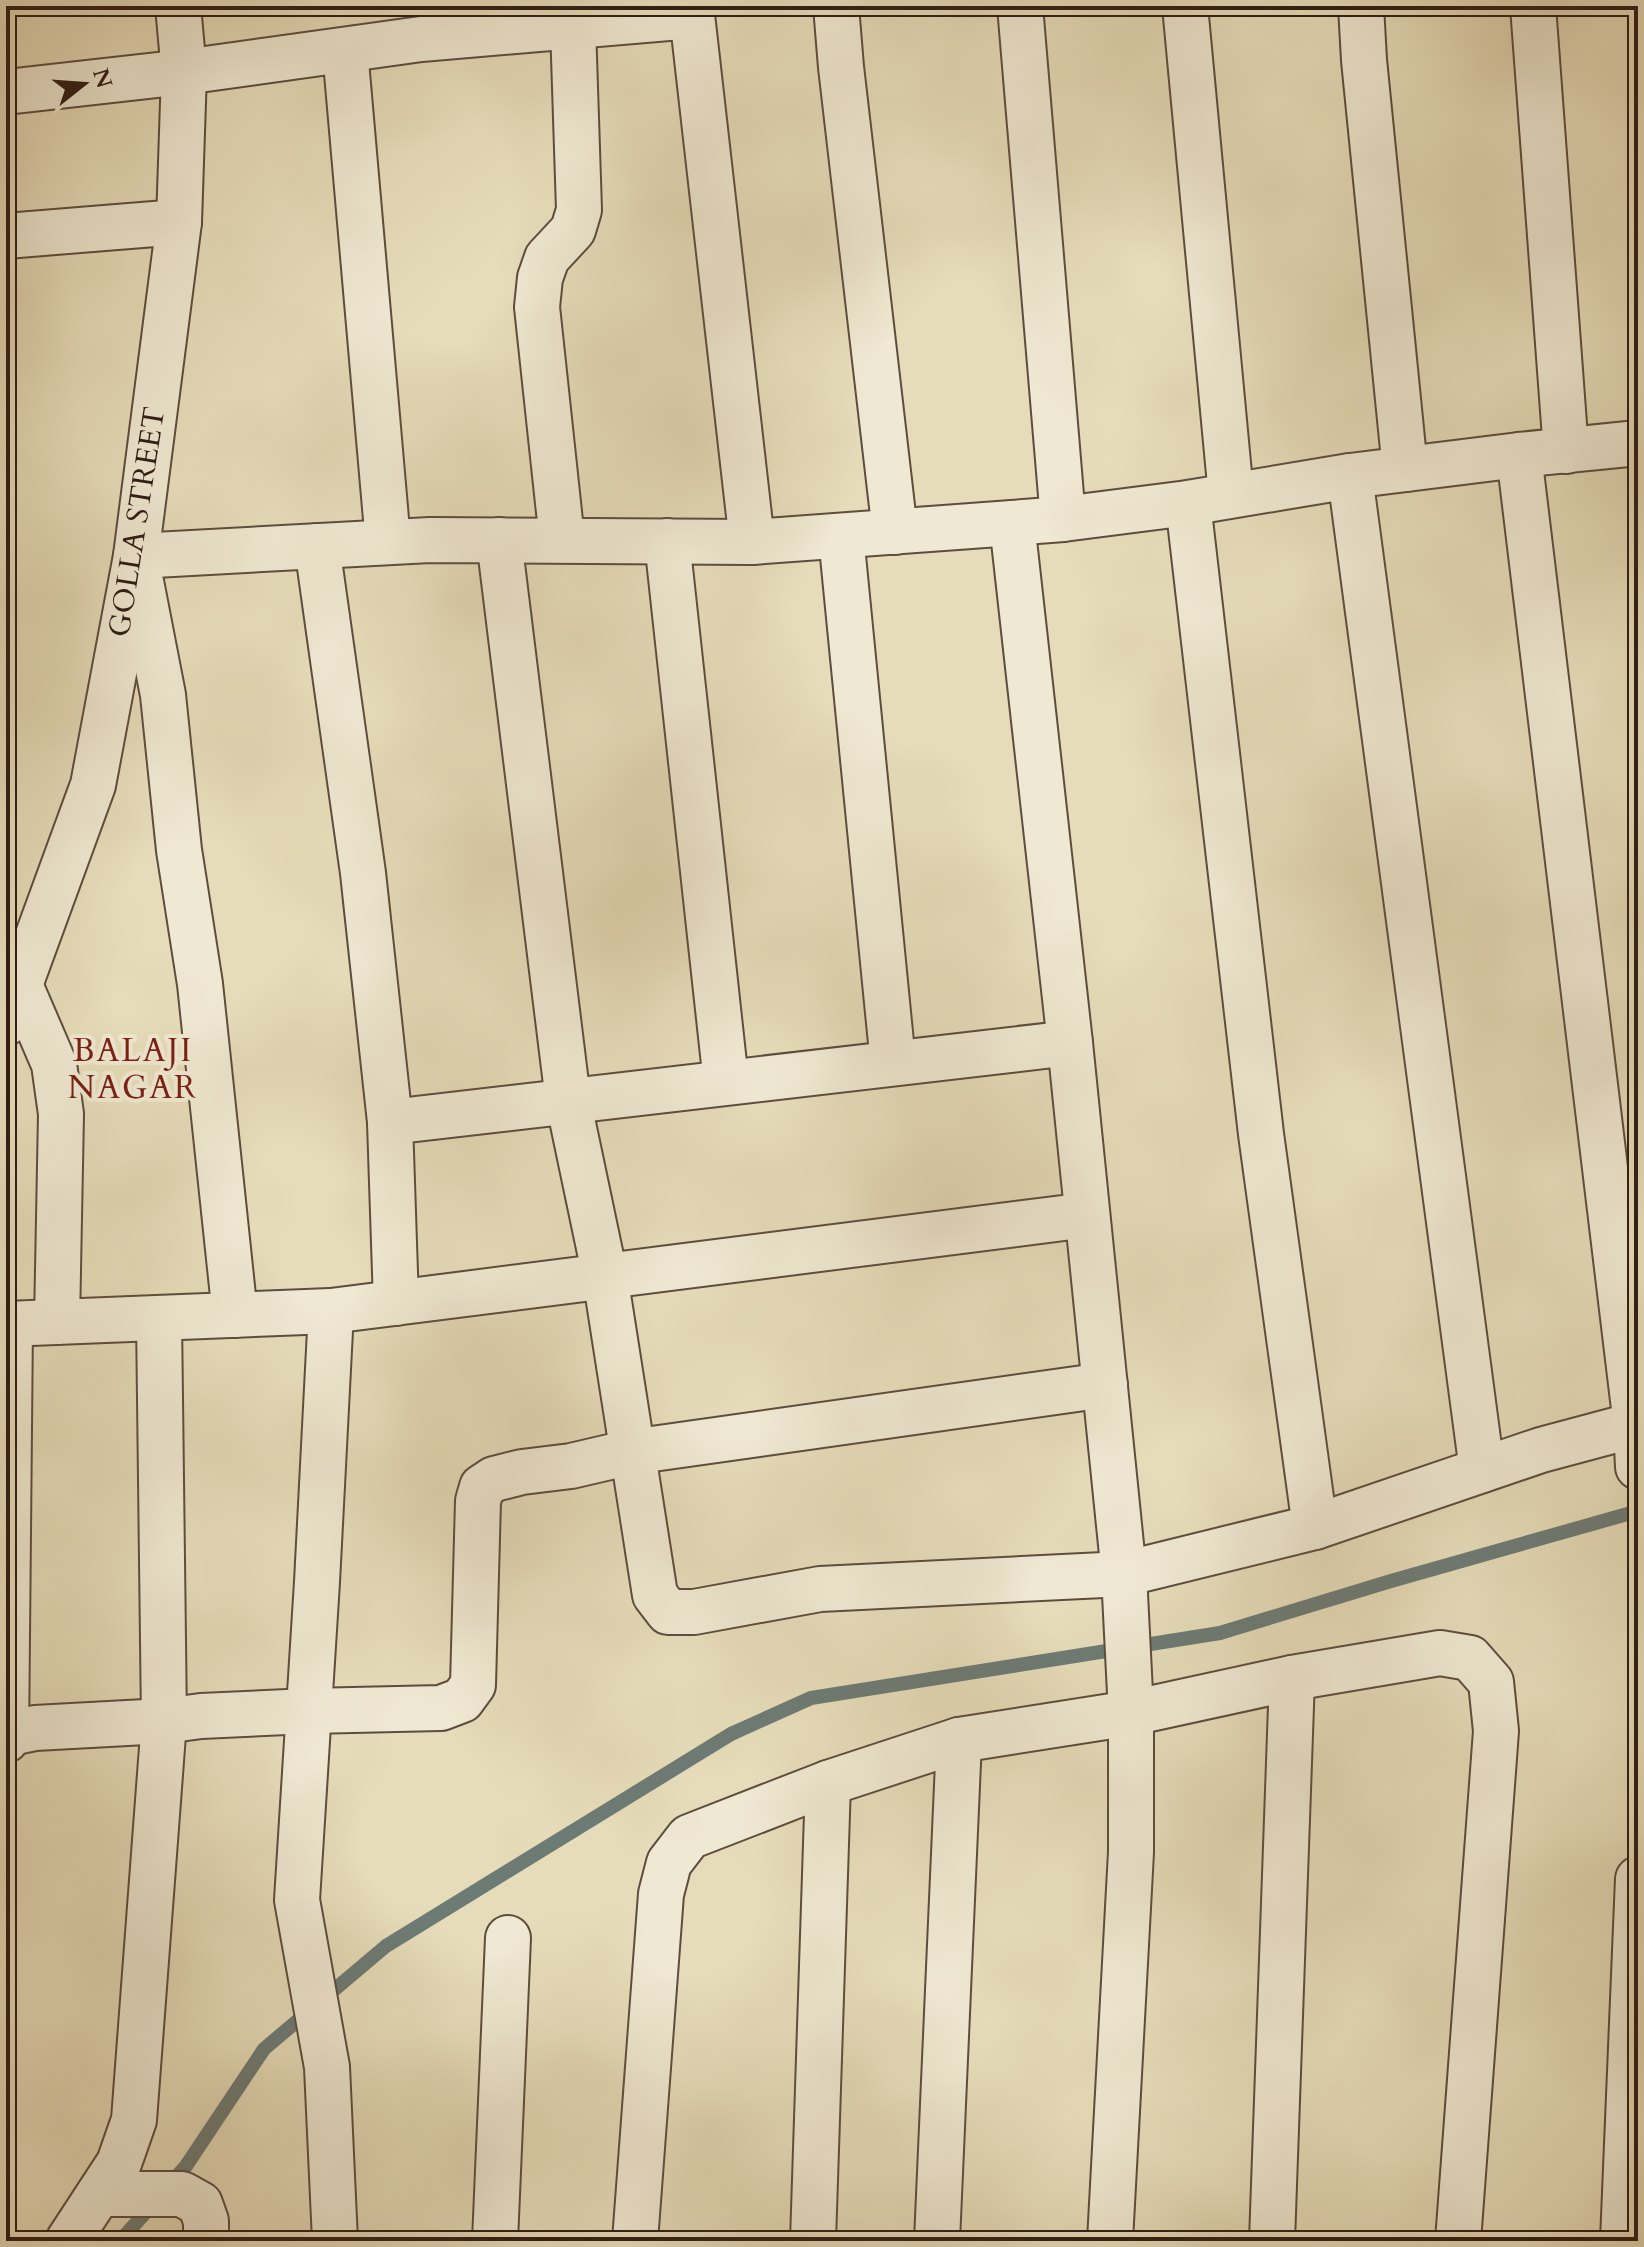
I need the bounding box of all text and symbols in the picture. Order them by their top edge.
north arrow [44,44,124,124]
text: N [85,65,119,92]
street label: GOLLA STREET [99,404,175,640]
district label: BALAJI NAGAR [68,1029,198,1110]

